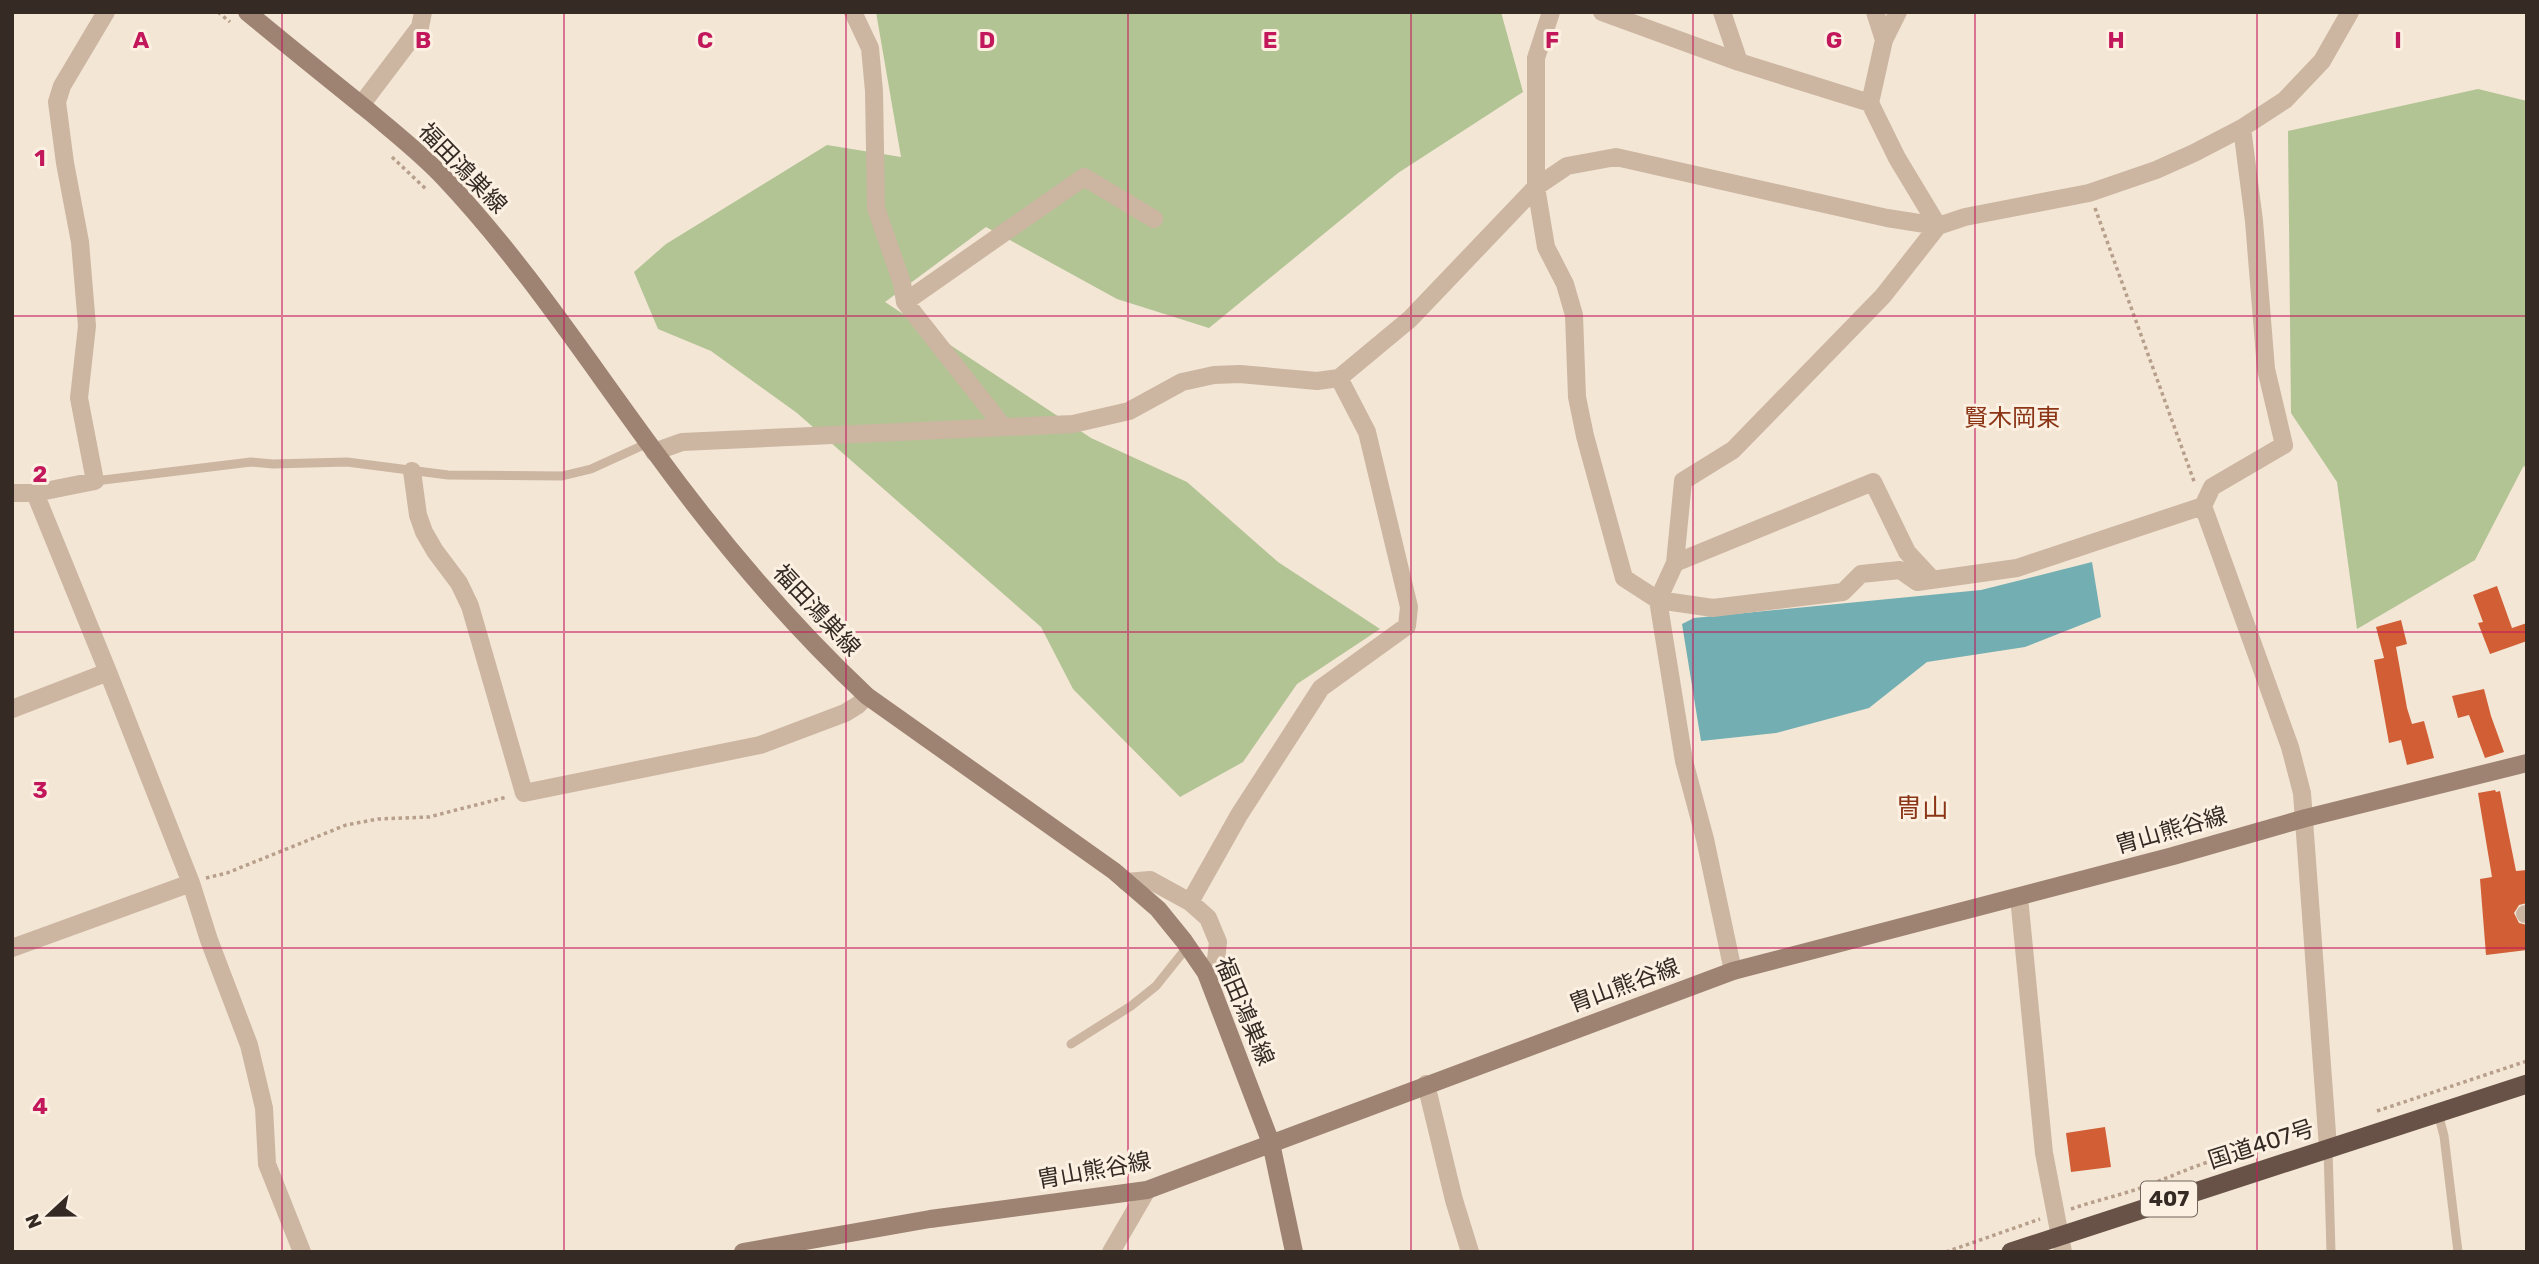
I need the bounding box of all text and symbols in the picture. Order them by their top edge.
text: A [133,26,150,54]
text: B [415,26,431,54]
text: C [697,26,713,54]
text: D [979,26,995,54]
text: E [1263,26,1277,54]
text: F [1545,26,1559,54]
text: G [1826,26,1842,54]
text: H [2107,26,2125,54]
text: I [2394,26,2402,54]
street label: 福田鴻巣線 [413,117,513,219]
text: 1 [34,144,46,172]
district label: 賢木岡東 [1964,404,2060,432]
text: 2 [33,460,47,488]
street label: 福田鴻巣線 [768,558,866,662]
text: 3 [32,776,48,804]
district label: 冑山 [1896,793,1948,824]
street label: 胄山熊谷線 [2112,801,2230,859]
street label: 胄山熊谷線 [1565,952,1683,1018]
street label: 福田鴻巣線 [1210,953,1280,1069]
text: 4 [32,1092,48,1120]
street label: 国道407号 [2205,1114,2317,1174]
street label: 胄山熊谷線 [1035,1146,1153,1194]
north arrow [14,1180,84,1250]
road number: 407 [2141,1182,2197,1216]
text: N [20,1211,47,1232]

